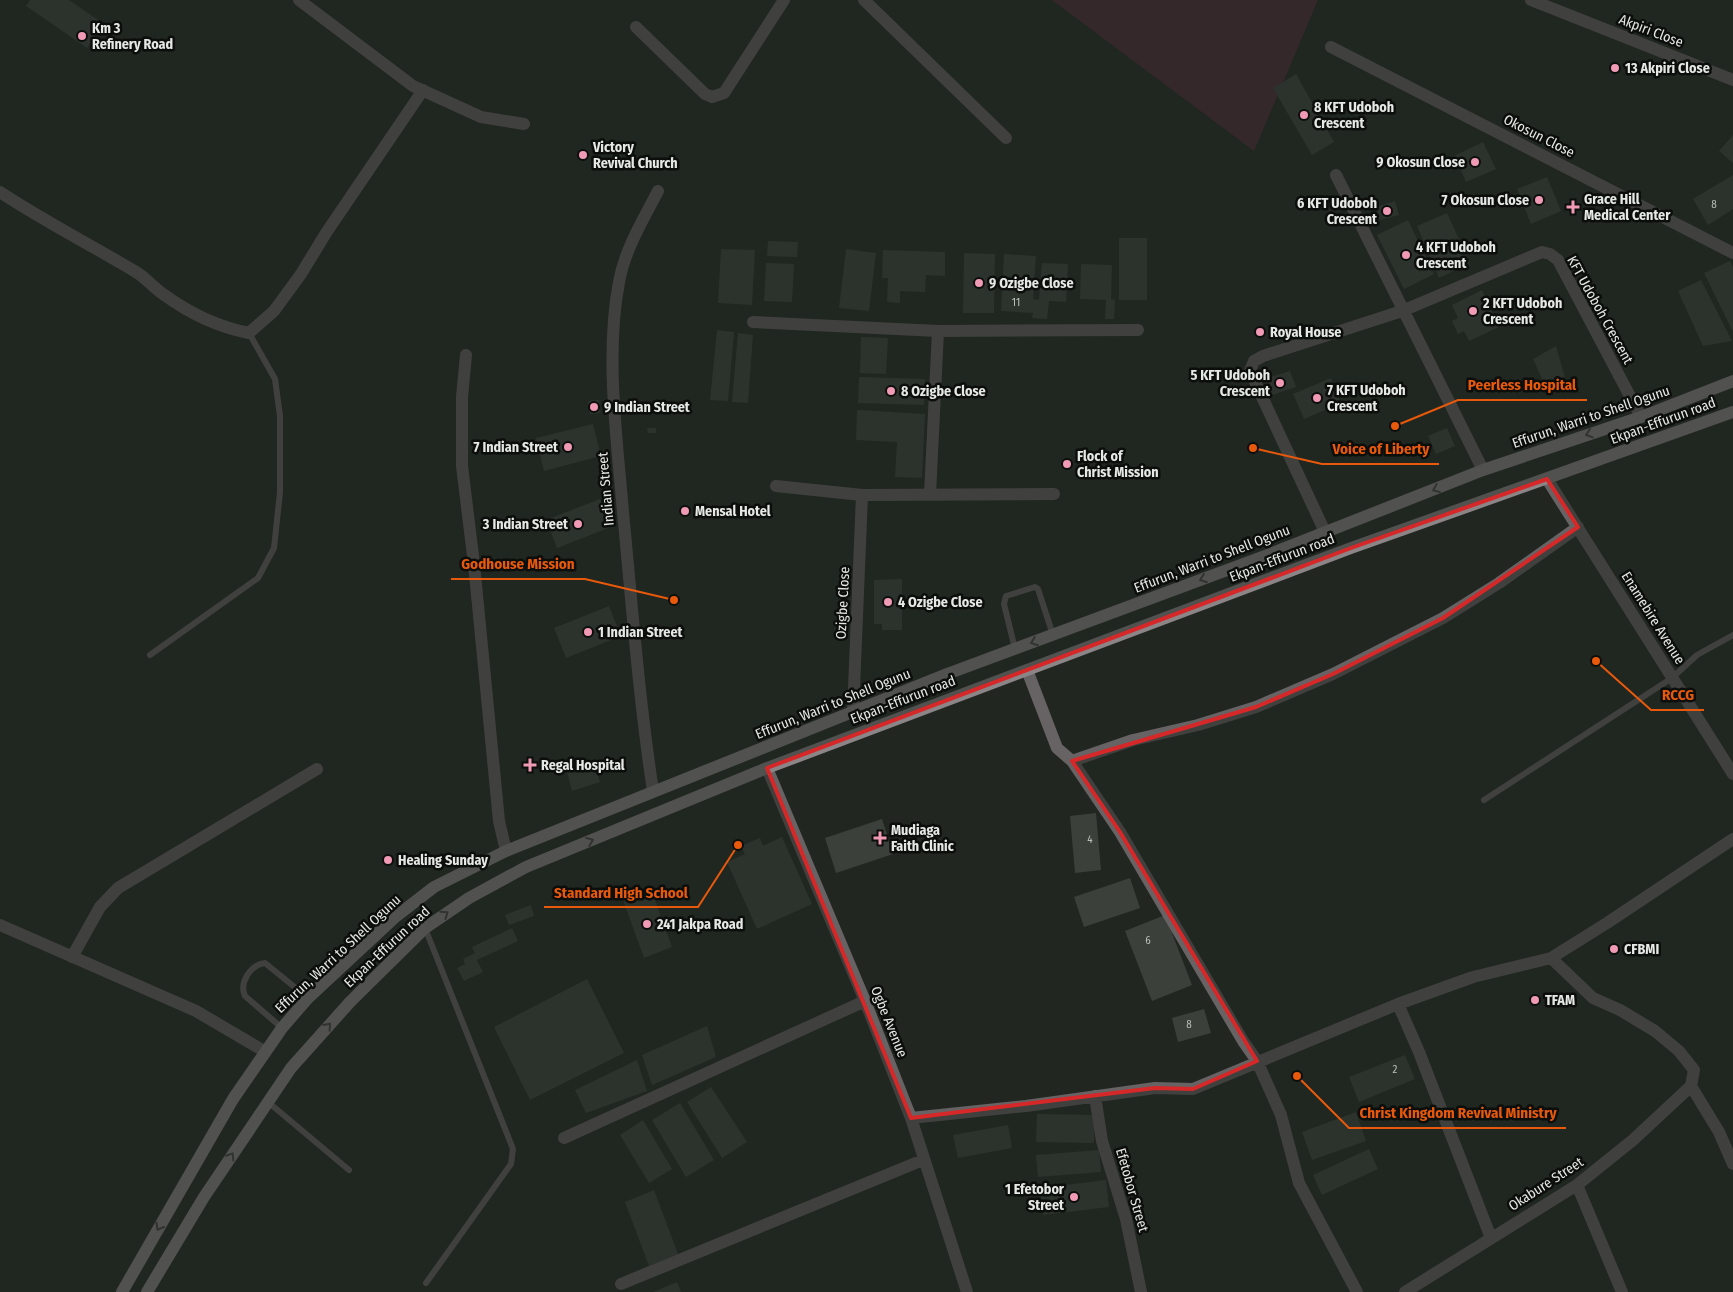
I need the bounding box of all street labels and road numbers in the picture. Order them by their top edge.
street label: Akpiri Close [1616,11,1686,51]
street label: Okosun Close [1501,111,1577,161]
street label: KFT Udoboh Crescent [1563,253,1637,367]
street label: Effurun, Warri to Shell Ogunu [1510,382,1672,452]
street label: Ekpan-Effurun road [1608,394,1718,448]
street label: Indian Street [594,451,618,527]
street label: Effurun, Warri to Shell Ogunu [1132,521,1292,597]
street label: Ekpan-Effurun road [1227,530,1337,586]
street label: Ozigbe Close [833,566,853,640]
street label: Enamebire Avenue [1618,569,1688,668]
street label: Effurun, Warri to Shell Ogunu [753,665,913,743]
street label: Ekpan-Effurun road [848,672,958,728]
street label: Effurun, Warri to Shell Ogunu [272,891,404,1017]
street label: Ekpan-Effurun road [341,903,433,991]
street label: Ogbe Avenue [867,984,911,1060]
street label: Efetobor Street [1112,1146,1152,1234]
street label: Okabure Street [1505,1153,1587,1215]

